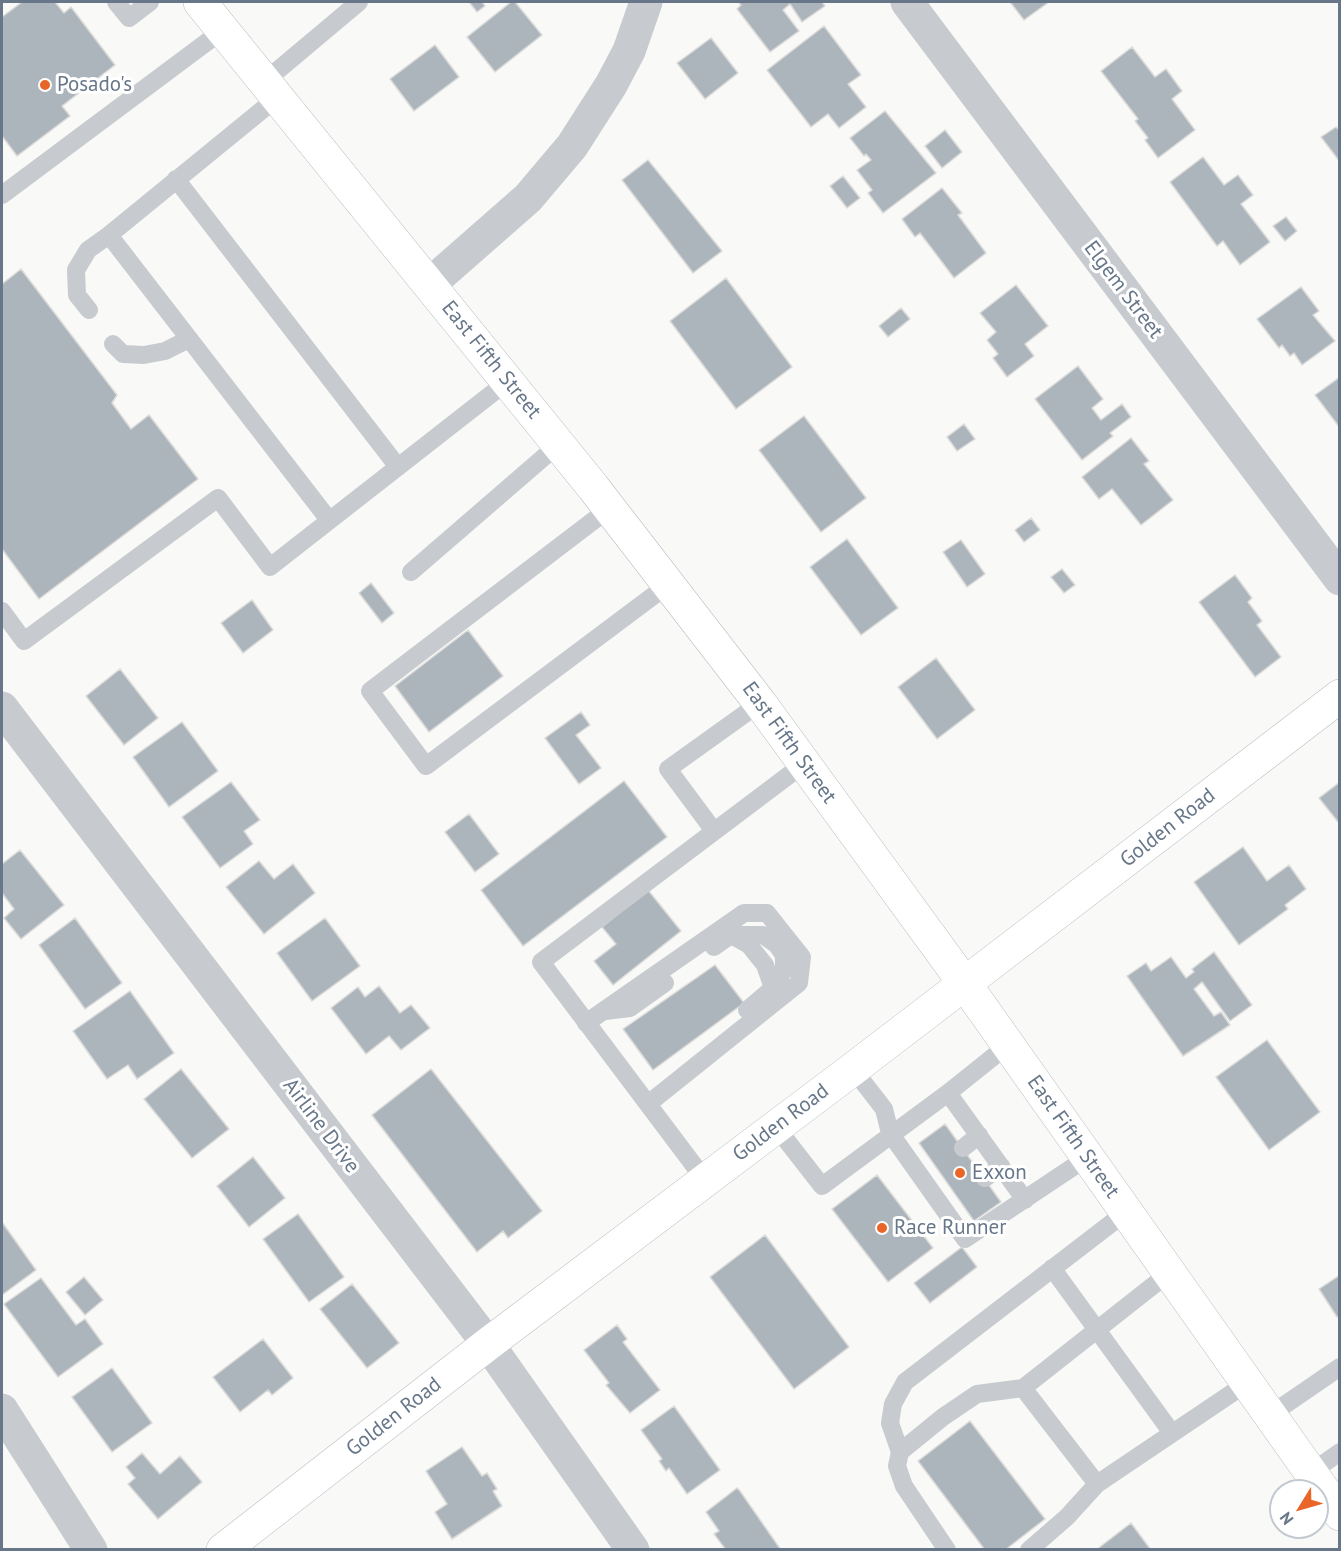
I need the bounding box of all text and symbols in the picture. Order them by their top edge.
place label: Posado's [57,72,132,98]
marker: Posado's [38,78,52,92]
street label: Elgem Street [1078,236,1168,344]
street label: East Fifth Street [436,296,546,424]
street label: East Fifth Street [737,677,841,809]
street label: Golden Road [1115,783,1221,873]
street label: East Fifth Street [1021,1071,1125,1203]
street label: Airline Drive [277,1074,365,1178]
street label: Golden Road [728,1079,834,1167]
place label: Exxon [972,1160,1027,1186]
marker: Exxon [953,1166,967,1180]
place label: Race Runner [894,1215,1006,1241]
marker: Race Runner [875,1221,889,1235]
street label: Golden Road [341,1372,447,1462]
north arrow [1269,1479,1329,1539]
text: N [1275,1508,1297,1529]

